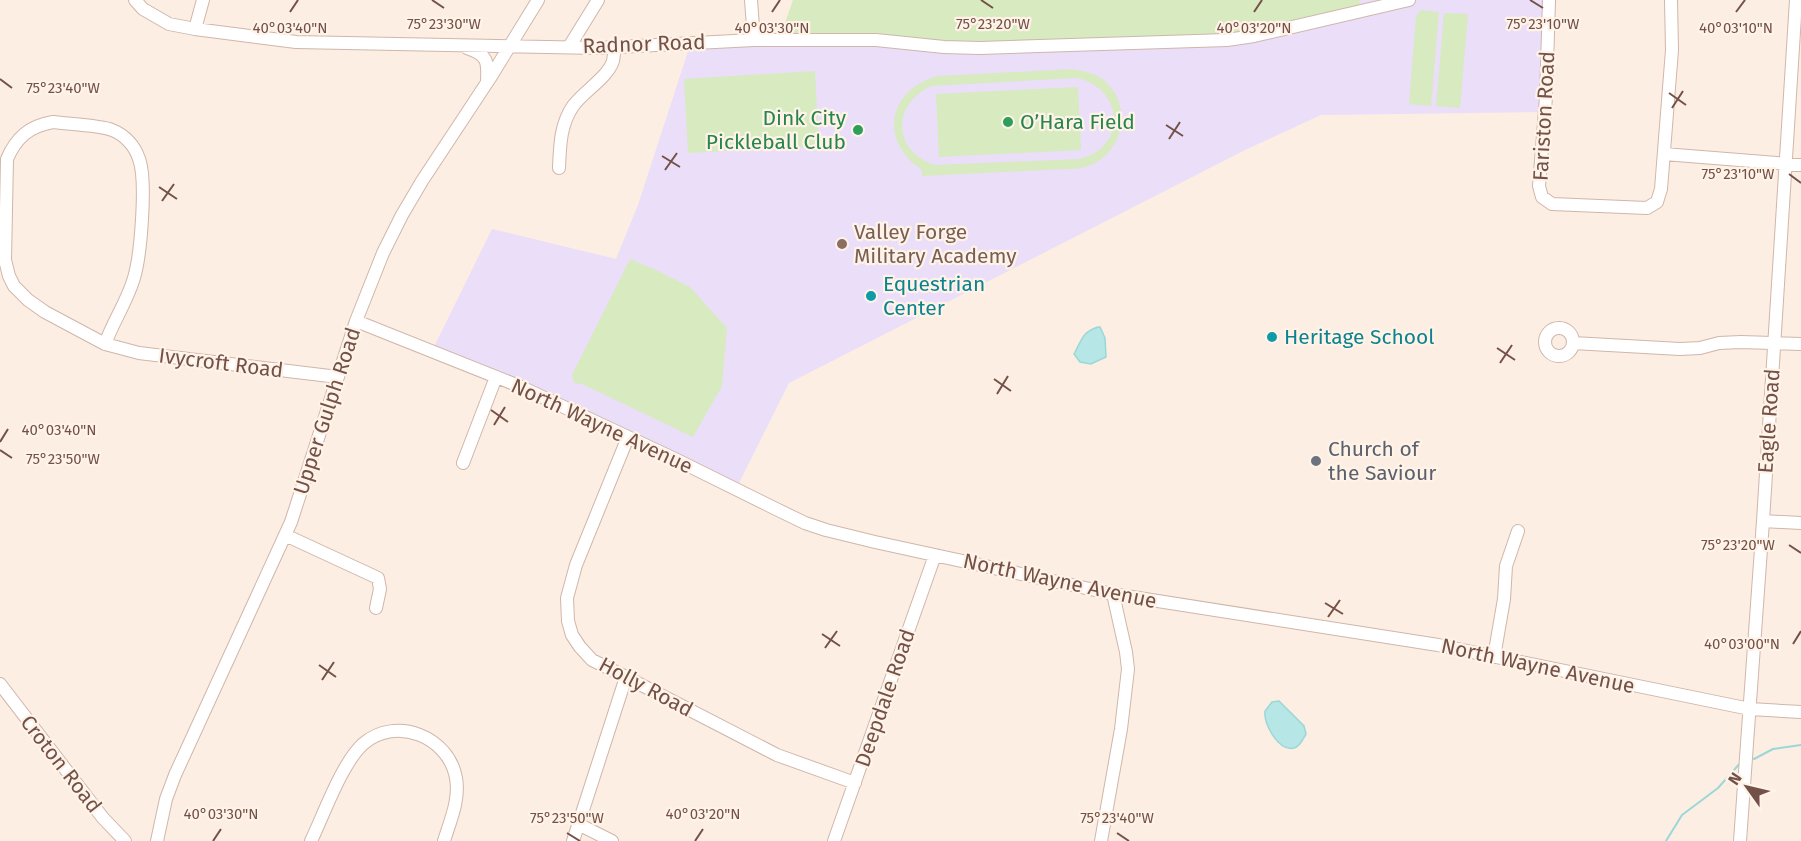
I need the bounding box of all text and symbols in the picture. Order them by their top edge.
text: 75°23'30"W [407,15,482,33]
text: 75°23'20"W [956,15,1030,33]
text: 75°23'10"W [1507,15,1580,33]
text: 40°03'40"N [252,19,328,37]
text: 40°03'30"N [734,19,810,37]
text: 40°03'20"N [1216,19,1292,37]
text: 40°03'10"N [1699,19,1773,37]
street label: Radnor Road [582,29,706,59]
street label: Fariston Road [1528,50,1560,182]
text: 75°23'40"W [26,79,100,97]
place label: Dink City Pickleball Club [706,105,847,155]
place label: O’Hara Field [1020,109,1135,135]
marker: O’Hara Field [1001,115,1015,129]
marker: Dink City Pickleball Club [851,123,865,137]
text: 75°23'10"W [1702,165,1775,183]
place label: Valley Forge Military Academy [854,219,1017,269]
marker: Valley Forge Military Academy [835,237,849,251]
place label: Equestrian Center [883,271,985,321]
marker: Equestrian Center [864,289,878,303]
street label: Upper Gulph Road [288,324,366,498]
place label: Heritage School [1284,324,1434,350]
marker: Heritage School [1265,330,1279,344]
street label: Ivycroft Road [157,342,285,384]
street label: Eagle Road [1752,368,1786,474]
street label: North Wayne Avenue [507,373,697,479]
text: 40°03'40"N [21,421,97,439]
place label: Church of the Saviour [1328,436,1436,486]
text: 75°23'50"W [26,450,101,468]
marker: Church of the Saviour [1309,454,1323,468]
text: 75°23'20"W [1701,536,1775,554]
street label: North Wayne Avenue [961,548,1159,614]
street label: Deepdale Road [849,626,921,770]
street label: North Wayne Avenue [1439,633,1637,699]
text: 40°03'00"N [1704,635,1780,653]
street label: Holly Road [594,651,698,723]
street label: Croton Road [15,710,107,818]
north arrow [1717,757,1777,817]
text: N [1724,769,1746,789]
text: 40°03'30"N [183,805,259,823]
text: 40°03'20"N [665,805,741,823]
text: 75°23'50"W [530,809,605,827]
text: 75°23'40"W [1080,809,1154,827]

